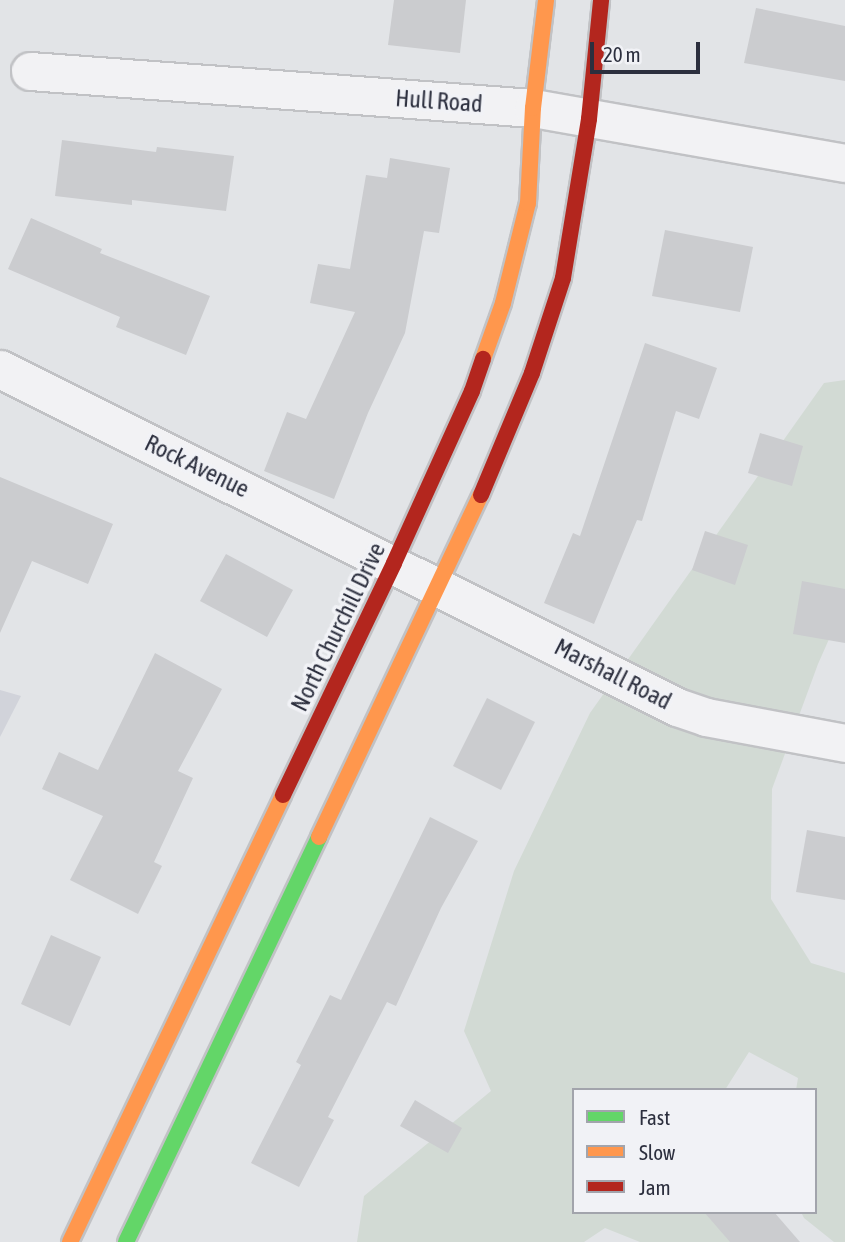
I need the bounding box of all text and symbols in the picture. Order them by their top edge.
scale bar [593,28,703,72]
text: 20 m [603,42,641,66]
street label: Hull Road [394,84,484,118]
street label: Rock Avenue [140,428,254,504]
street label: North Churchill Drive [285,538,391,716]
street label: Marshall Road [550,632,676,716]
legend [572,1088,817,1214]
text: Fast [639,1105,670,1129]
text: Slow [639,1140,675,1164]
text: Jam [639,1175,671,1199]

